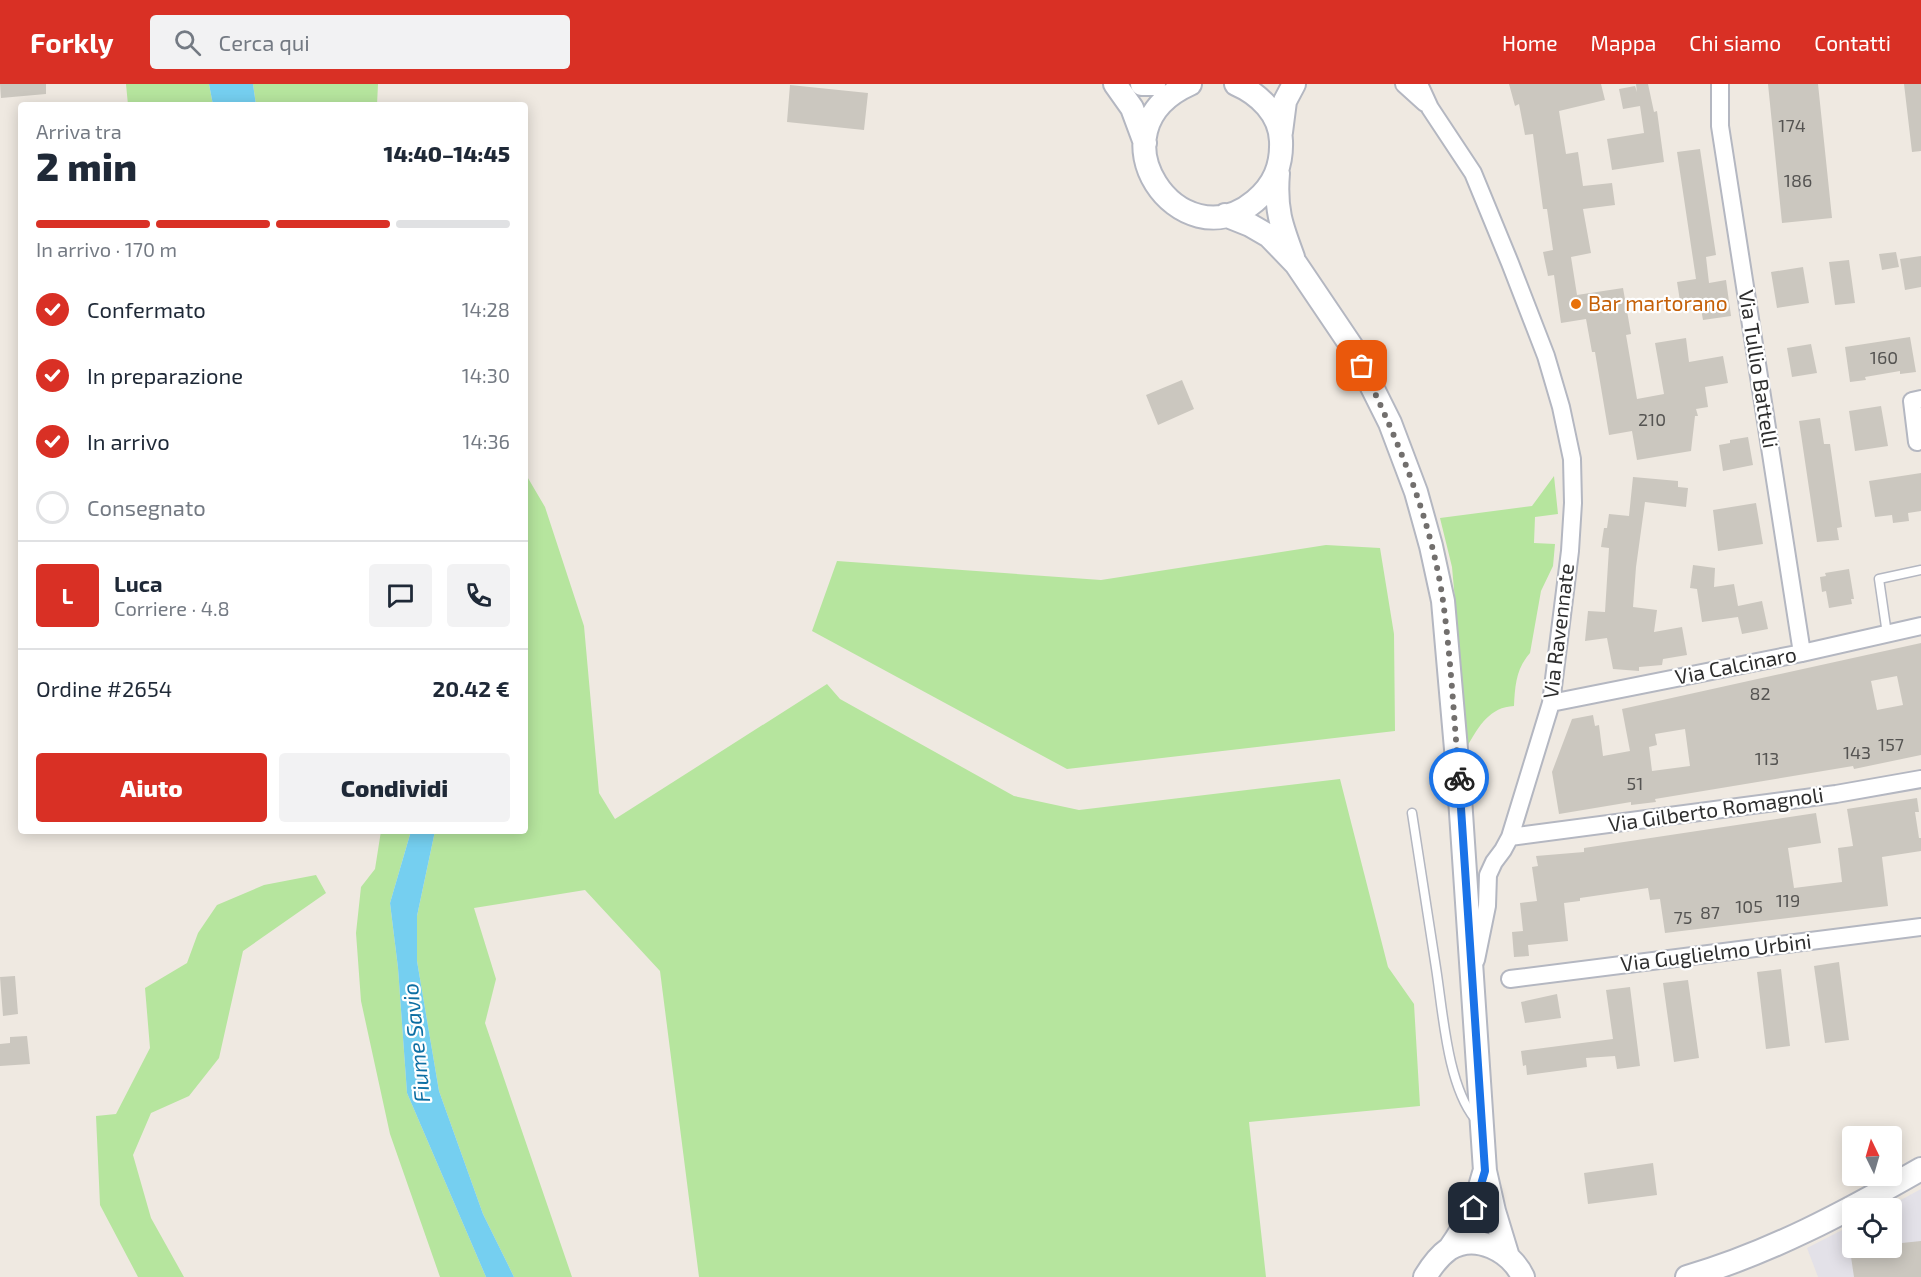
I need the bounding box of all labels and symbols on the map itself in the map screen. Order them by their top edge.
house number: 174 [1778,114,1806,136]
house number: 186 [1784,169,1812,191]
street label: Via Tullio Battelli [1735,288,1784,450]
place label: Bar martorano [1588,290,1728,315]
marker: Bar martorano [1569,297,1583,311]
pin [1336,340,1387,391]
house number: 160 [1870,346,1898,368]
house number: 210 [1638,408,1666,430]
street label: Via Ravennate [1537,562,1578,700]
street label: Via Calcinaro [1673,641,1799,689]
house number: 82 [1749,682,1771,704]
house number: 157 [1878,733,1904,755]
house number: 143 [1843,741,1871,763]
house number: 113 [1755,747,1779,769]
courier [1429,748,1489,808]
house number: 51 [1627,772,1643,794]
street label: Via Gilberto Romagnoli [1607,781,1825,836]
house number: 119 [1776,889,1800,911]
house number: 105 [1735,895,1763,917]
house number: 87 [1700,901,1720,923]
house number: 75 [1674,906,1692,928]
street label: Via Guglielmo Urbini [1619,927,1813,976]
water label: Fiume Savio [396,982,434,1104]
north arrow [1842,1126,1902,1186]
pin [1448,1182,1499,1233]

